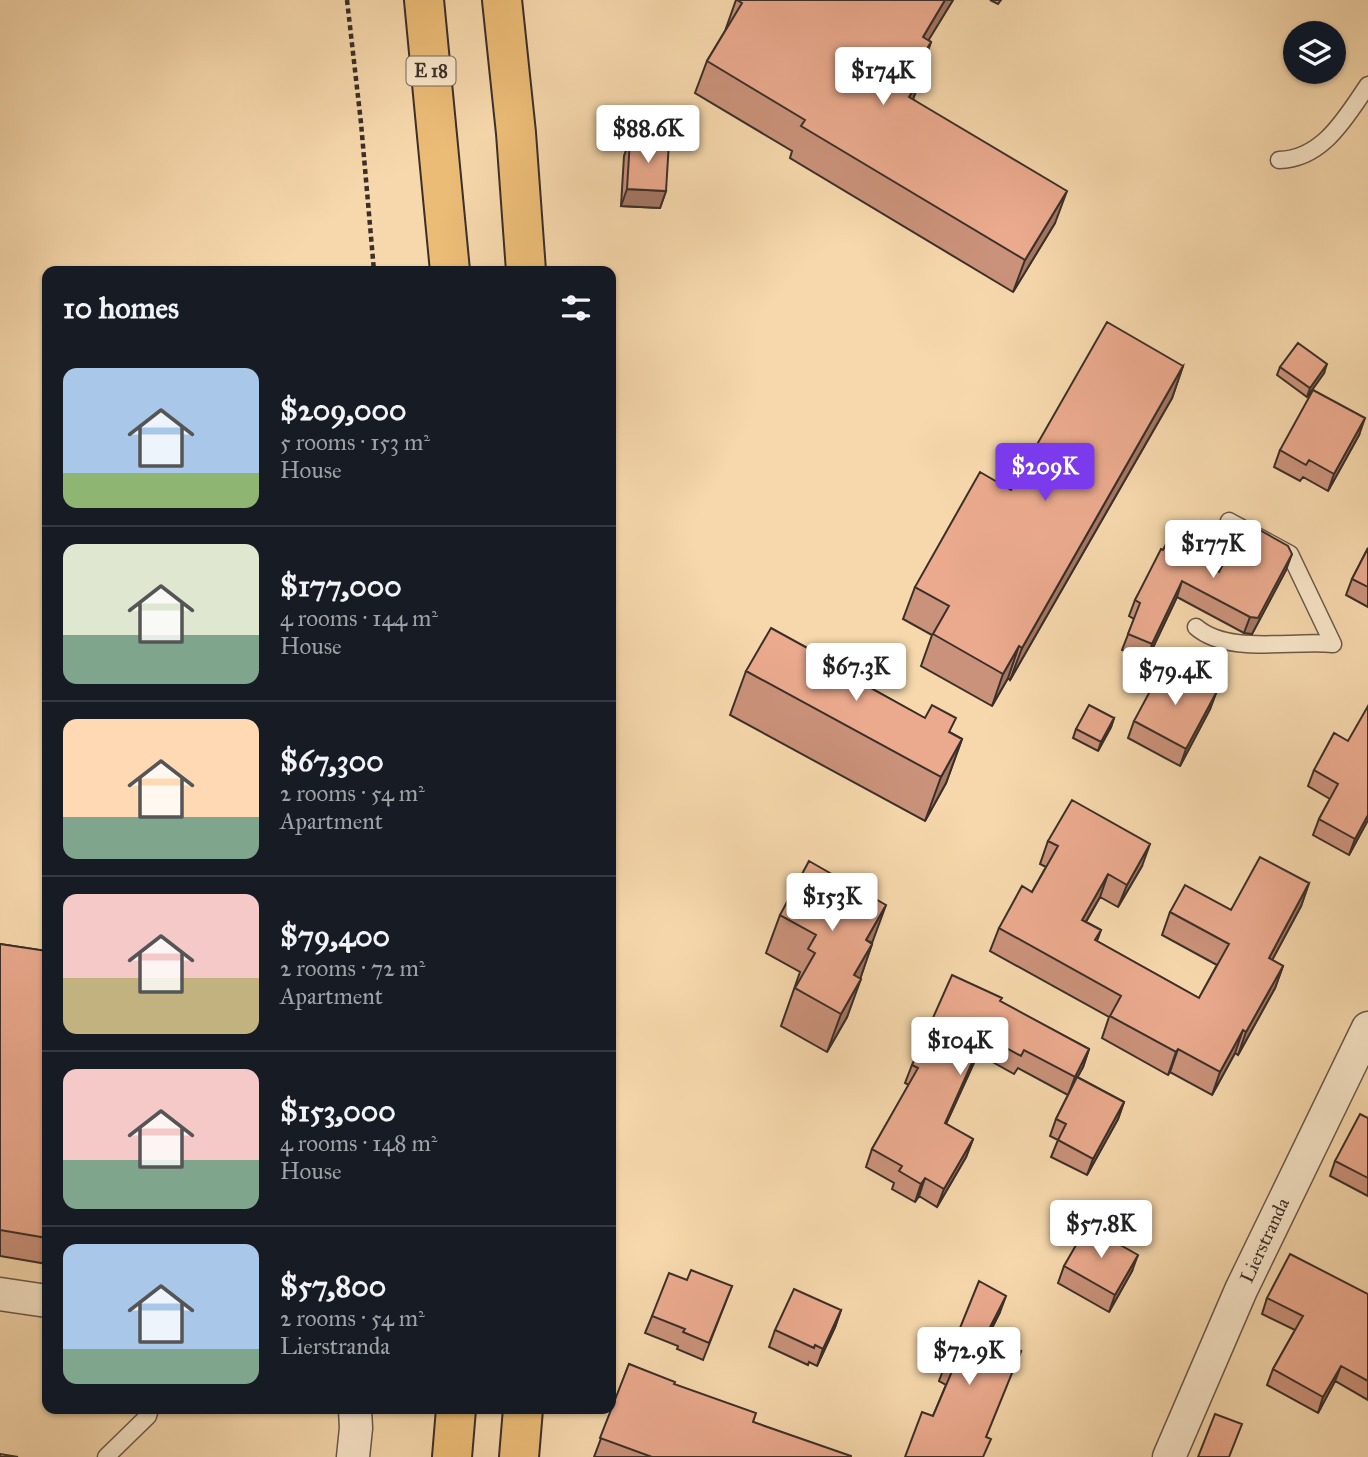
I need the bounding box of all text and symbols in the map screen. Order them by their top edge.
map controls [1283,21,1346,84]
button: layers [1283,21,1346,84]
pin: $174K [834,48,932,107]
road number: E 18 [406,56,456,86]
text: $174K [851,56,915,84]
pin: $88.6K [591,106,705,165]
text: $88.6K [612,114,684,142]
icon: filters [557,289,595,327]
text: 10 homes [63,290,179,326]
text: $209,000 [280,392,407,428]
icon: home [119,396,203,480]
text: 5 rooms · 153 m² [280,428,430,456]
pin: $209K [996,444,1094,503]
text: $209K [1011,452,1079,480]
text: House [280,456,342,484]
pin: $177K [1164,520,1262,580]
text: $177K [1181,529,1245,557]
text: $177,000 [280,568,402,604]
icon: home [119,572,203,656]
text: 4 rooms · 144 m² [280,604,438,632]
text: House [280,632,342,660]
pin: $67.3K [799,644,913,703]
pin: $79.4K [1118,648,1232,707]
text: $67.3K [822,652,890,680]
text: $79.4K [1139,656,1211,684]
text: $67,300 [280,743,384,779]
icon: home [119,747,203,831]
text: 2 rooms · 54 m² [280,779,425,807]
text: Apartment [280,807,383,835]
pin: $153K [783,874,881,933]
text: $153K [803,882,861,910]
text: $79,400 [280,918,390,954]
icon: home [119,922,203,1006]
text: 2 rooms · 72 m² [280,954,425,982]
text: Apartment [280,982,383,1010]
pin: $104K [911,1018,1009,1077]
text: $104K [927,1026,993,1054]
text: $153,000 [280,1093,396,1129]
icon: home [119,1097,203,1181]
text: 4 rooms · 148 m² [280,1129,437,1157]
text: House [280,1157,342,1185]
street label: Lierstranda [1235,1193,1294,1286]
pin: $57.8K [1044,1200,1158,1260]
text: $57.8K [1066,1209,1136,1237]
text: $57,800 [280,1268,386,1304]
icon: home [119,1272,203,1356]
text: 2 rooms · 54 m² [280,1304,425,1332]
pin: $72.9K [912,1328,1026,1387]
text: Lierstranda [280,1332,390,1360]
text: $72.9K [933,1336,1005,1364]

